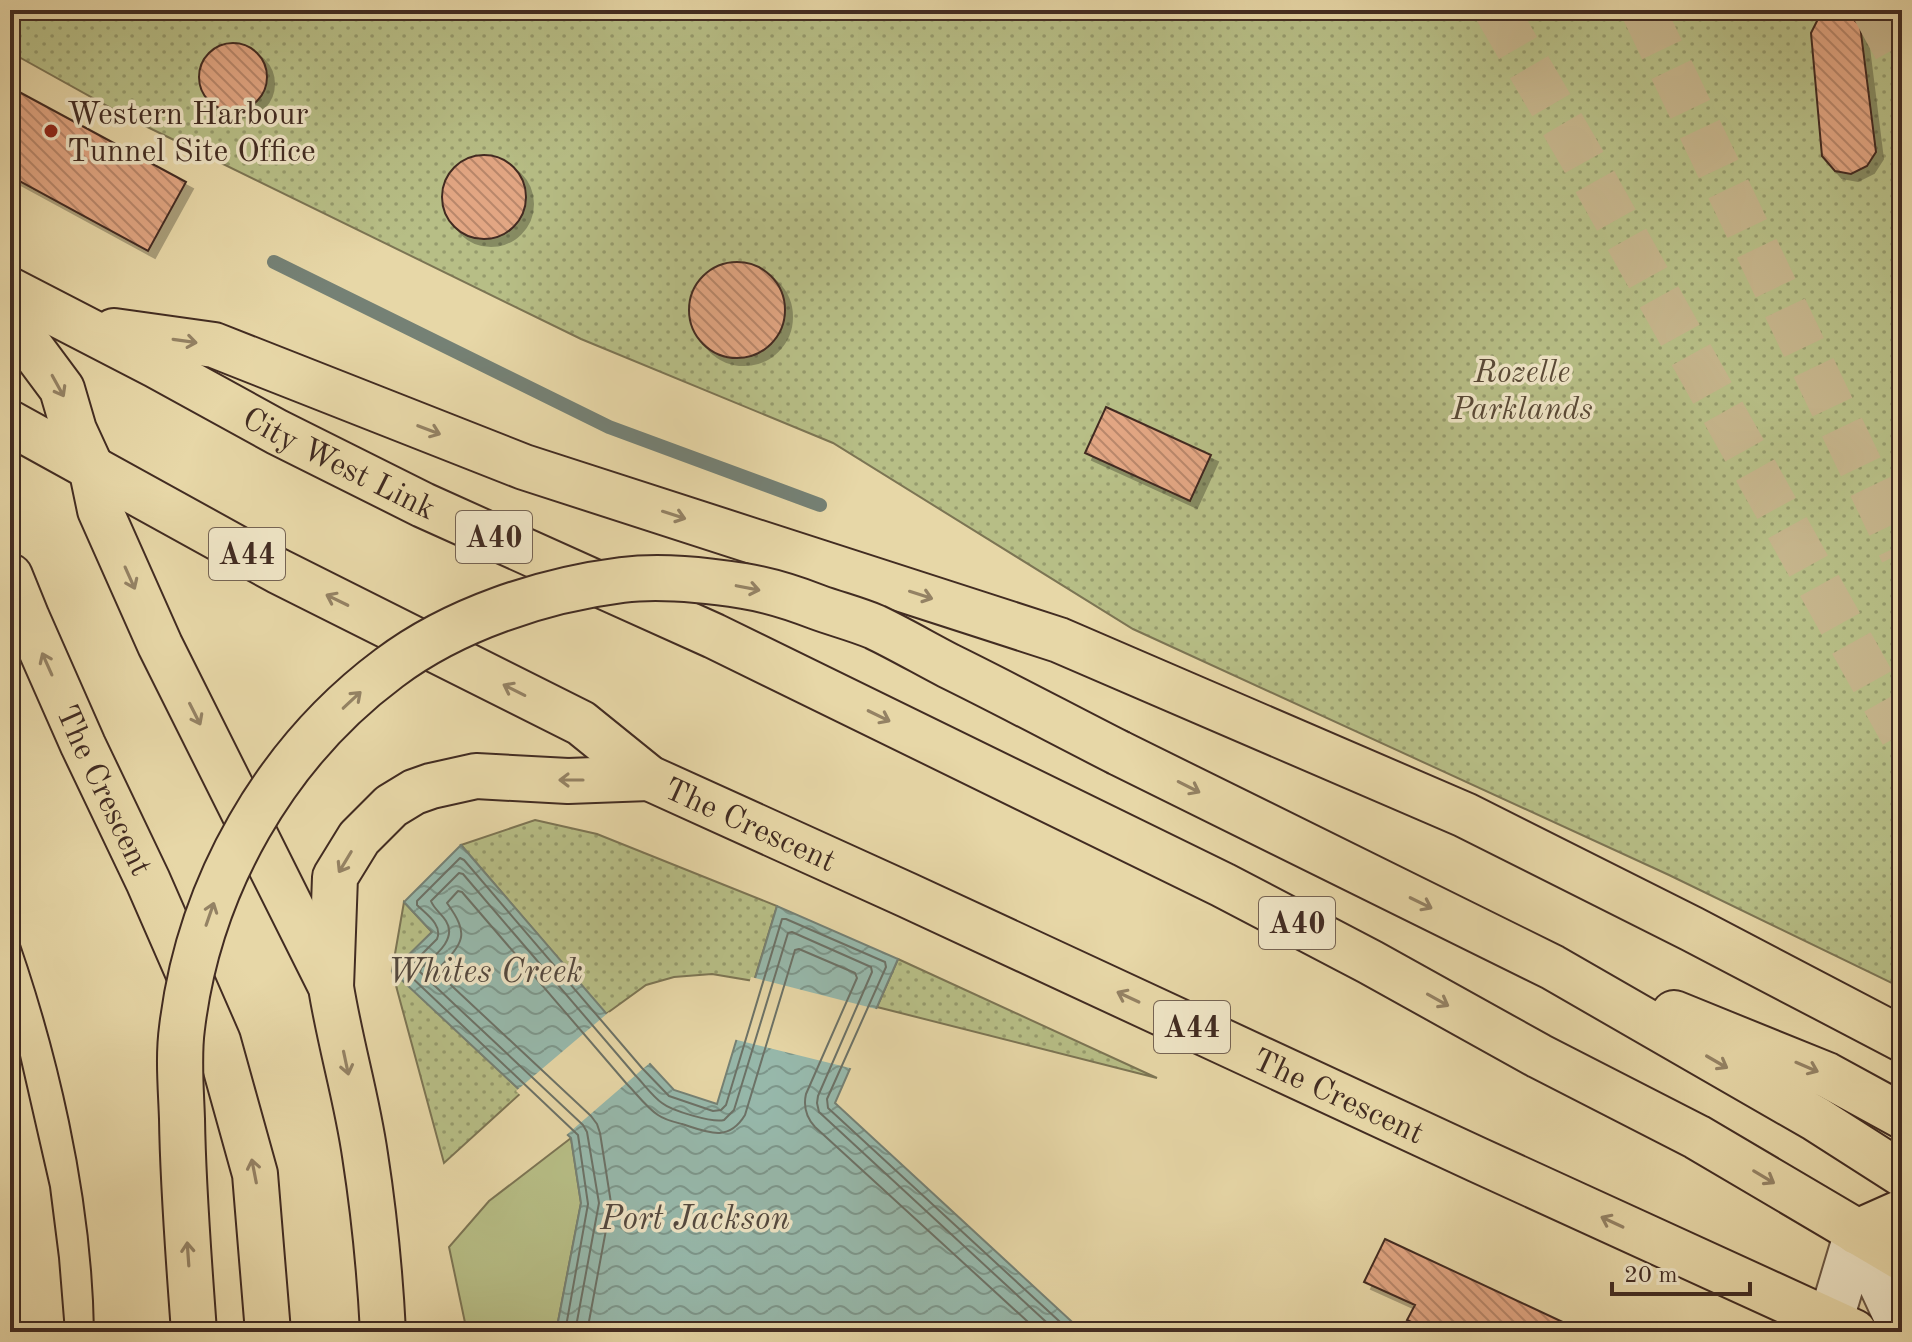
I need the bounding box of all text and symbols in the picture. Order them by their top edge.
place label: Western Harbour Tunnel Site Office [67,100,316,169]
marker: Western Harbour Tunnel Site Office [42,122,60,140]
one-way arrow [172,334,197,349]
park label: Rozelle Parklands [1450,358,1593,427]
one-way arrow [50,374,66,397]
street label: City West Link [236,403,439,527]
one-way arrow [416,423,441,438]
one-way arrow [661,509,686,524]
road number: A40 [456,511,532,563]
road number: A44 [209,528,285,580]
one-way arrow [123,565,138,589]
one-way arrow [735,581,761,596]
one-way arrow [909,589,934,604]
one-way arrow [325,592,349,608]
one-way arrow [39,652,54,676]
one-way arrow [503,681,527,697]
one-way arrow [341,692,361,710]
street label: The Crescent [49,701,156,881]
one-way arrow [188,702,204,726]
one-way arrow [866,709,890,724]
one-way arrow [558,772,585,788]
street label: The Crescent [659,774,840,879]
one-way arrow [1176,780,1200,796]
one-way arrow [336,850,352,873]
one-way arrow [1409,896,1433,911]
road number: A40 [1259,897,1335,949]
one-way arrow [203,902,218,927]
water label: Whites Creek [387,956,583,990]
one-way arrow [1116,989,1140,1004]
one-way arrow [1426,993,1450,1008]
road number: A44 [1154,1001,1230,1053]
street label: The Crescent [1247,1045,1428,1151]
one-way arrow [339,1050,354,1076]
one-way arrow [1705,1054,1728,1070]
one-way arrow [1794,1061,1819,1075]
one-way arrow [245,1158,260,1184]
one-way arrow [1752,1169,1775,1185]
water label: Port Jackson [599,1203,790,1237]
one-way arrow [1600,1214,1624,1229]
one-way arrow [180,1241,195,1268]
scale bar [1612,1246,1750,1296]
text: 20 m [1624,1264,1678,1288]

